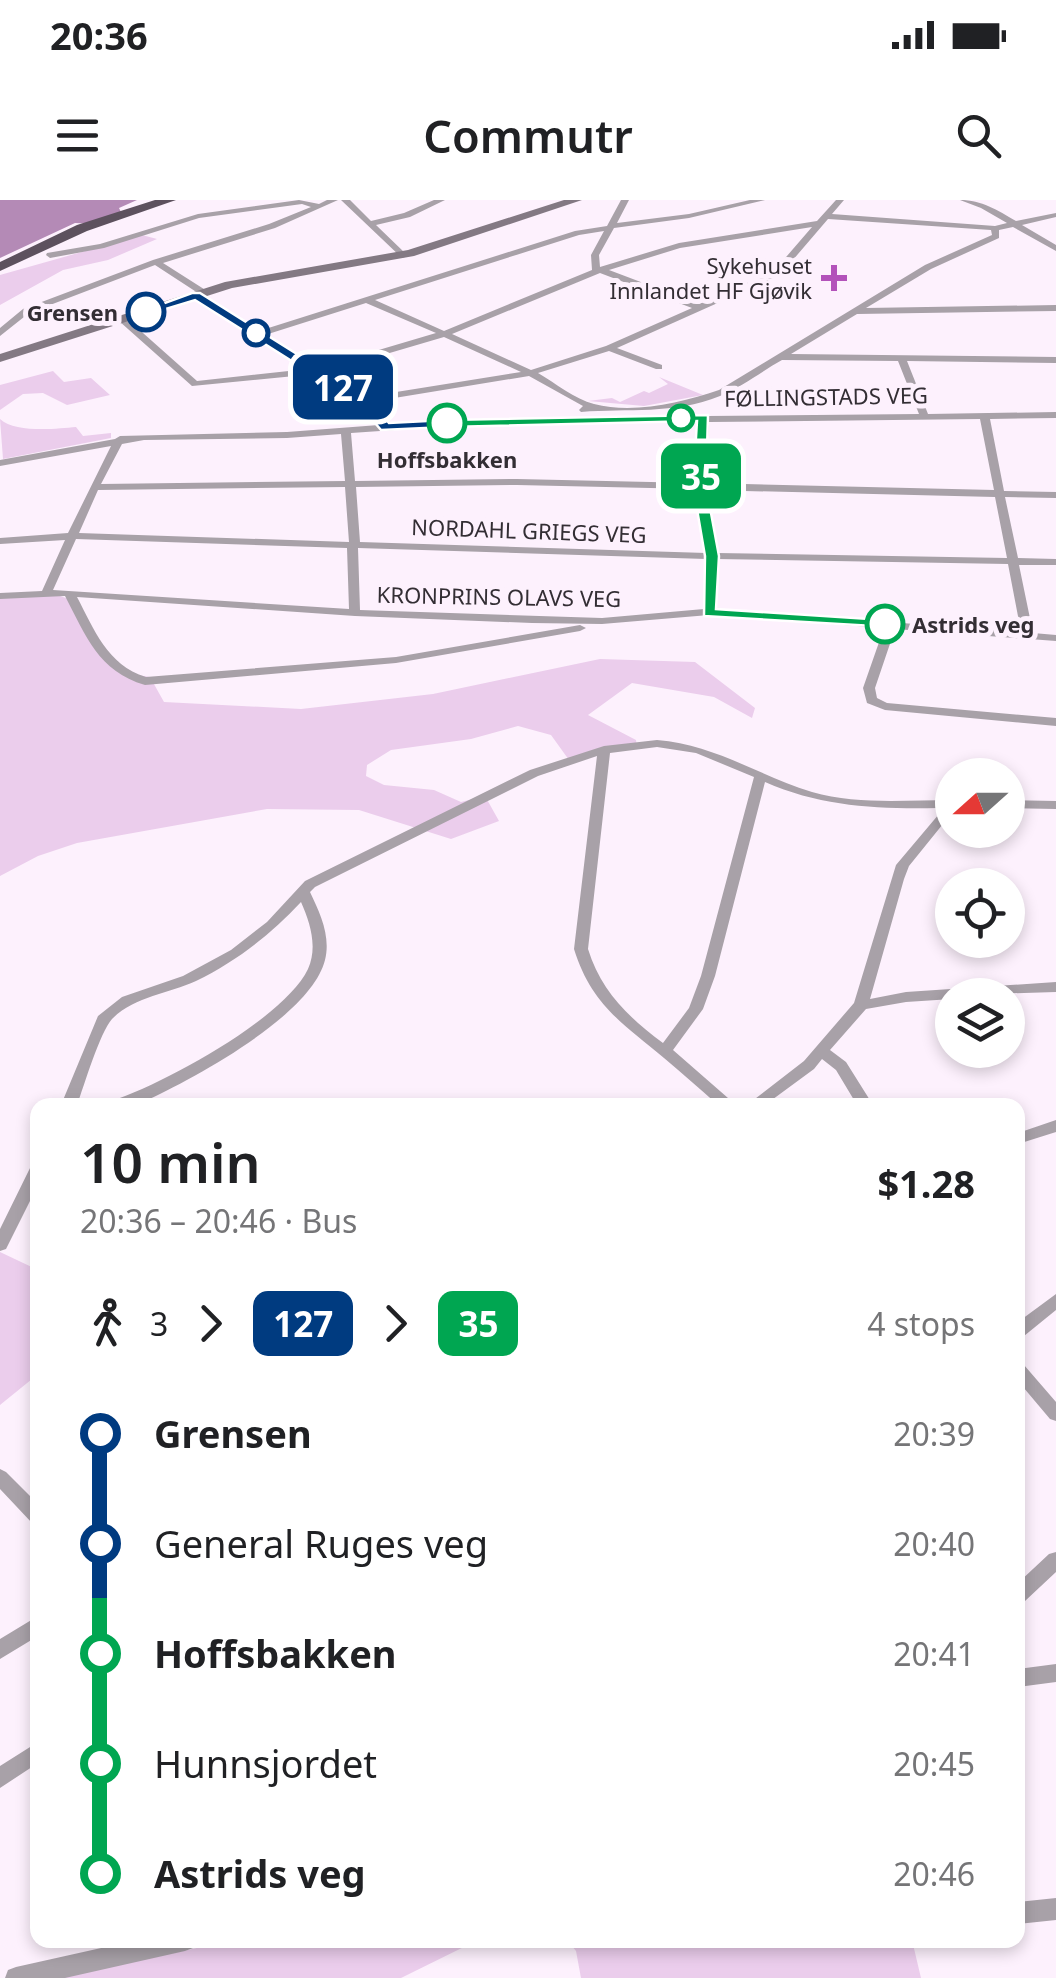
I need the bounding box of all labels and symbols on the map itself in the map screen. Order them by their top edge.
place label: Sykehuset Innlandet HF Gjøvik [610,250,812,305]
marker: Sykehuset Innlandet HF Gjøvik [821,265,847,291]
marker: Grensen [127,293,165,331]
place label: Grensen [27,297,118,327]
unlabelled marker [243,320,269,346]
line badge: 127 [286,354,400,420]
street label: FØLLINGSTADS VEG [724,379,928,413]
marker: Hoffsbakken [428,404,466,442]
unlabelled marker [668,405,694,431]
place label: Hoffsbakken [377,444,517,474]
line badge: 35 [656,444,746,508]
street label: NORDAHL GRIEGS VEG [411,511,647,549]
street label: KRONPRINS OLAVS VEG [376,579,622,613]
marker: Astrids veg [866,605,904,643]
place label: Astrids veg [912,609,1035,639]
north arrow [935,758,1025,848]

